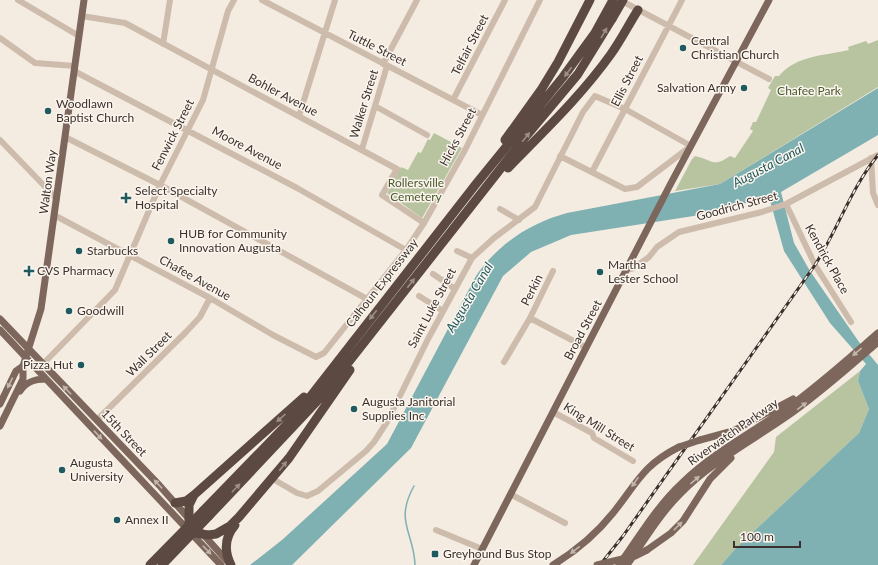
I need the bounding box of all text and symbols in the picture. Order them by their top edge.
street label: Telfair Street [448,11,492,78]
street label: Tuttle Street [345,26,410,69]
one-way arrow [601,27,608,39]
place label: Central Christian Church [691,33,779,62]
marker: Central Christian Church [678,43,688,53]
street label: Ellis Street [607,52,646,109]
one-way arrow [563,66,572,77]
street label: Walker Street [346,67,381,140]
street label: Bohler Avenue [246,70,321,119]
place label: Salvation Army [657,80,737,95]
marker: Salvation Army [739,83,749,93]
park label: Chafee Park [777,83,842,98]
place label: Woodlawn Baptist Church [56,96,134,125]
street label: Fenwick Street [148,96,197,173]
street label: Hicks Street [436,105,479,168]
marker: Woodlawn Baptist Church [43,106,53,116]
street label: Moore Avenue [210,123,285,172]
one-way arrow [522,131,530,142]
water label: Augusta Canal [729,139,807,191]
street label: Walton Way [36,148,60,215]
park label: Rollersville Cemetery [388,175,444,204]
place label: Select Specialty Hospital [135,183,218,212]
street label: Goodrich Street [695,187,780,224]
marker: Select Specialty Hospital [120,192,132,204]
street label: Kendrick Place [802,221,853,296]
place label: HUB for Community Innovation Augusta [179,226,288,255]
street label: Calhoun Expressway [342,235,421,330]
marker: HUB for Community Innovation Augusta [166,236,176,246]
place label: Starbucks [87,243,138,258]
marker: Starbucks [74,246,84,256]
street label: Chafee Avenue [157,252,234,303]
place label: Martha Lester School [608,257,678,286]
water label: Augusta Canal [441,259,496,336]
place label: CVS Pharmacy [37,263,115,278]
street label: Saint Luke Street [404,265,459,350]
marker: CVS Pharmacy [24,266,34,276]
marker: Martha Lester School [595,267,605,277]
street label: Perkin [517,272,546,308]
one-way arrow [406,277,415,288]
street label: Broad Street [560,297,605,362]
place label: Goodwill [77,303,124,318]
marker: Goodwill [64,306,74,316]
one-way arrow [368,310,377,321]
street label: Wall Street [123,327,175,379]
one-way arrow [851,347,862,356]
place label: Pizza Hut [23,357,74,372]
marker: Pizza Hut [76,360,86,370]
one-way arrow [7,378,13,389]
one-way arrow [63,385,72,395]
place label: Augusta Janitorial Supplies Inc [362,394,455,423]
street label: Riverwatch Parkway [685,394,781,468]
street label: King Mill Street [561,399,638,455]
one-way arrow [796,402,807,410]
marker: Augusta Janitorial Supplies Inc [349,404,359,414]
street label: 15th Street [98,406,151,460]
one-way arrow [276,414,287,423]
one-way arrow [93,430,103,440]
place label: Augusta University [70,455,124,484]
one-way arrow [279,461,287,472]
marker: Augusta University [57,465,67,475]
one-way arrow [631,476,639,487]
one-way arrow [690,476,701,485]
one-way arrow [153,479,162,489]
one-way arrow [231,483,241,493]
place label: Annex II [125,512,169,527]
marker: Annex II [112,515,122,525]
one-way arrow [673,521,683,531]
scale bar [734,523,800,549]
text: 100 m [740,529,774,544]
one-way arrow [202,545,212,555]
one-way arrow [570,545,581,554]
place label: Greyhound Bus Stop [443,546,552,561]
marker: Greyhound Bus Stop [430,549,440,559]

